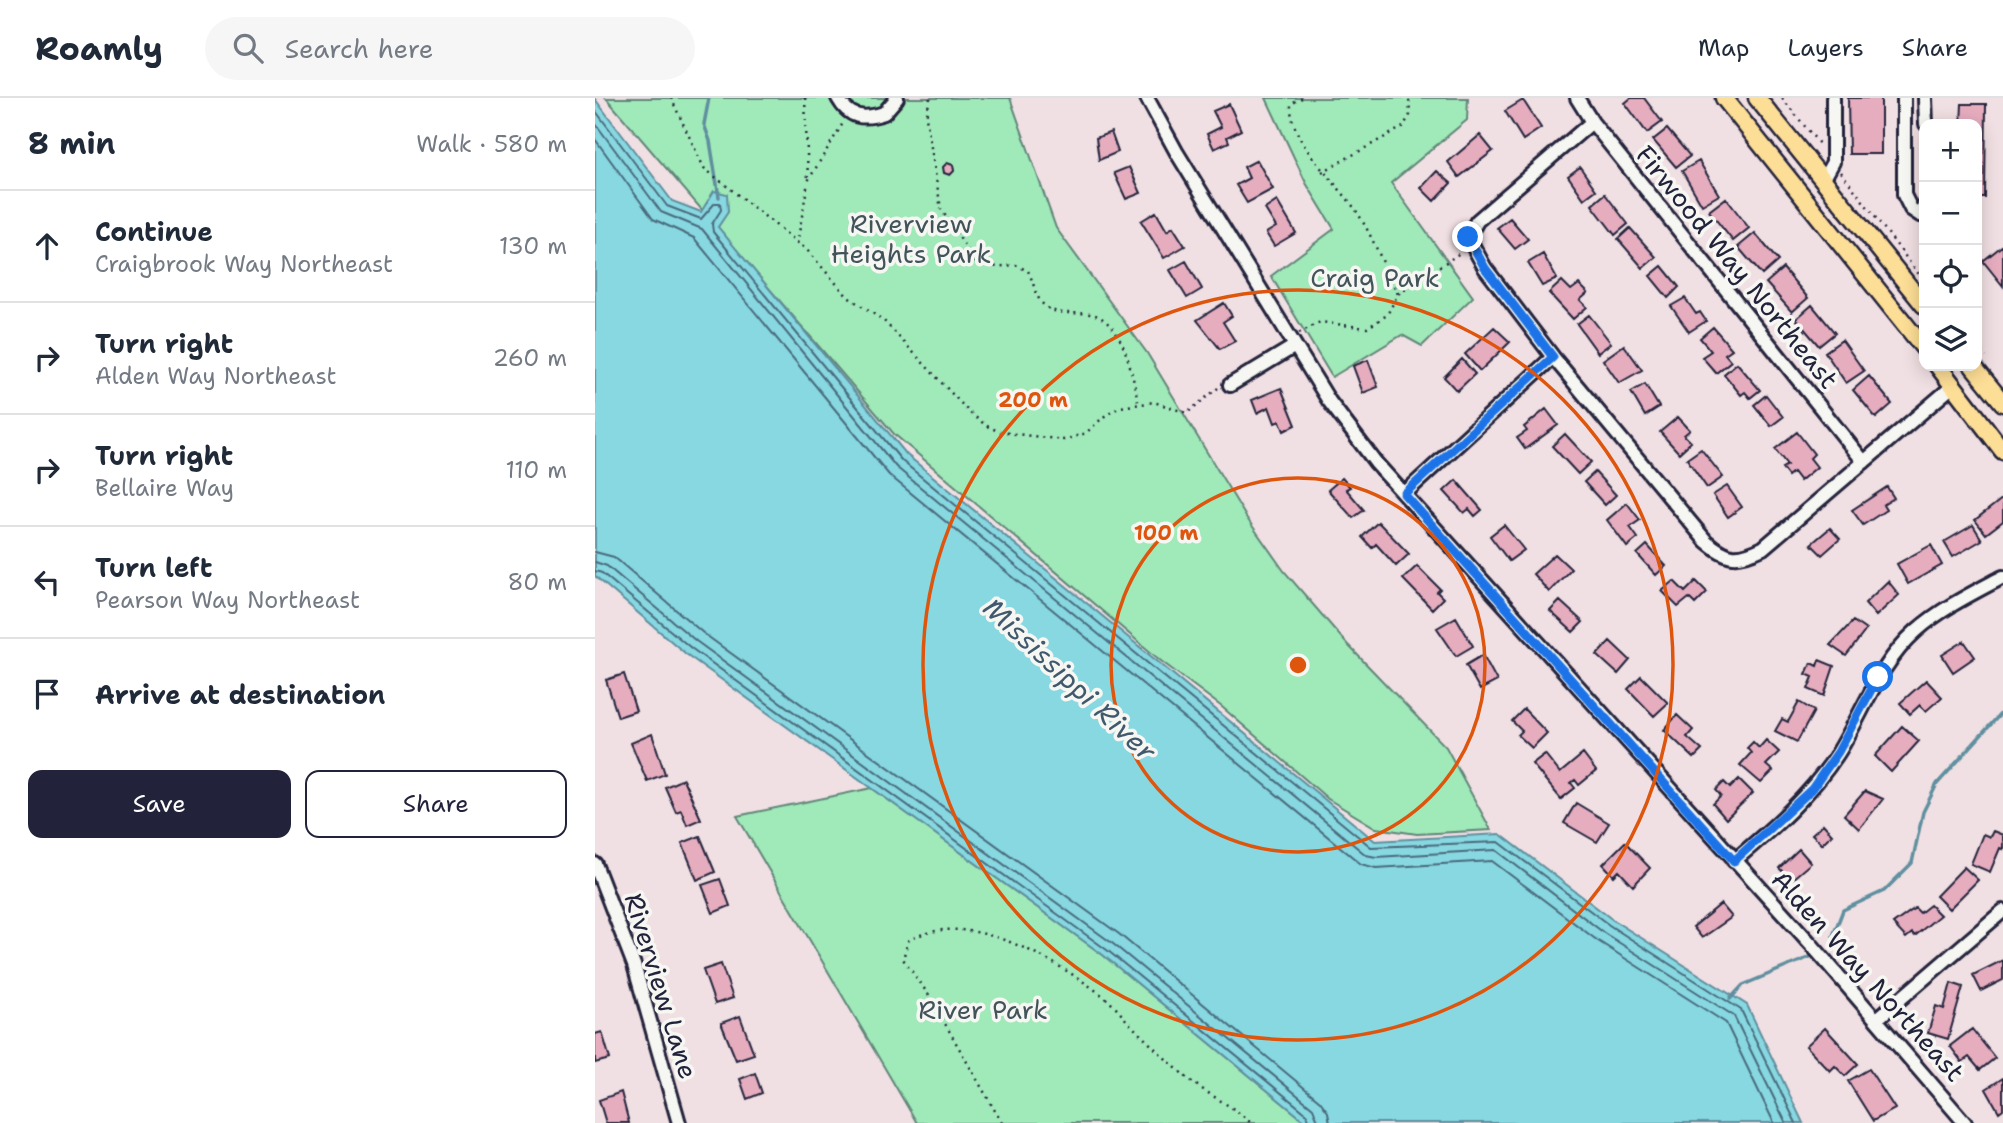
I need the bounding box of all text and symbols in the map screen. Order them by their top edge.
search box [205,17,695,80]
text: Roamly [35,26,163,71]
icon: search [229,29,267,67]
text: Search here [285,31,433,66]
text: Map [1698,32,1749,64]
text: Layers [1787,32,1864,64]
text: Share [1902,32,1968,64]
map controls [1919,119,1982,371]
button: + [1919,119,1982,182]
text: 8 min [28,123,115,164]
text: Walk · 580 m [416,129,567,159]
street label: Firwood Way Northeast [1628,138,1847,396]
button: − [1919,182,1982,245]
park label: Riverview Heights Park [831,206,991,271]
text: Continue [95,214,213,249]
route end [1452,221,1483,252]
icon: ahead [28,227,66,265]
text: 130 m [499,231,567,261]
button: locate [1919,245,1982,308]
text: Craigbrook Way Northeast [95,249,393,279]
park label: Craig Park [1310,260,1440,295]
button: layers [1919,308,1982,371]
text: Turn right [95,326,233,361]
icon: right [28,339,66,377]
text: 260 m [493,343,567,373]
text: Alden Way Northeast [95,361,336,391]
text: 200 m [998,386,1068,414]
text: Turn right [95,438,233,473]
icon: right [28,451,66,489]
text: 110 m [505,455,567,485]
text: Bellaire Way [95,473,234,503]
text: 100 m [1134,519,1198,547]
text: Turn left [95,550,212,585]
icon: left [28,563,66,601]
text: 80 m [508,567,567,597]
text: Pearson Way Northeast [95,585,360,615]
water label: Mississippi River [975,589,1165,770]
centre of rings [1286,653,1310,677]
route start [1862,661,1893,692]
icon: arrive [28,675,66,713]
text: Arrive at destination [95,677,385,712]
button: Save [28,770,291,838]
button: Share [305,770,567,838]
street label: Alden Way Northeast [1764,863,1973,1089]
street label: Riverview Lane [617,889,706,1083]
park label: River Park [918,992,1048,1027]

